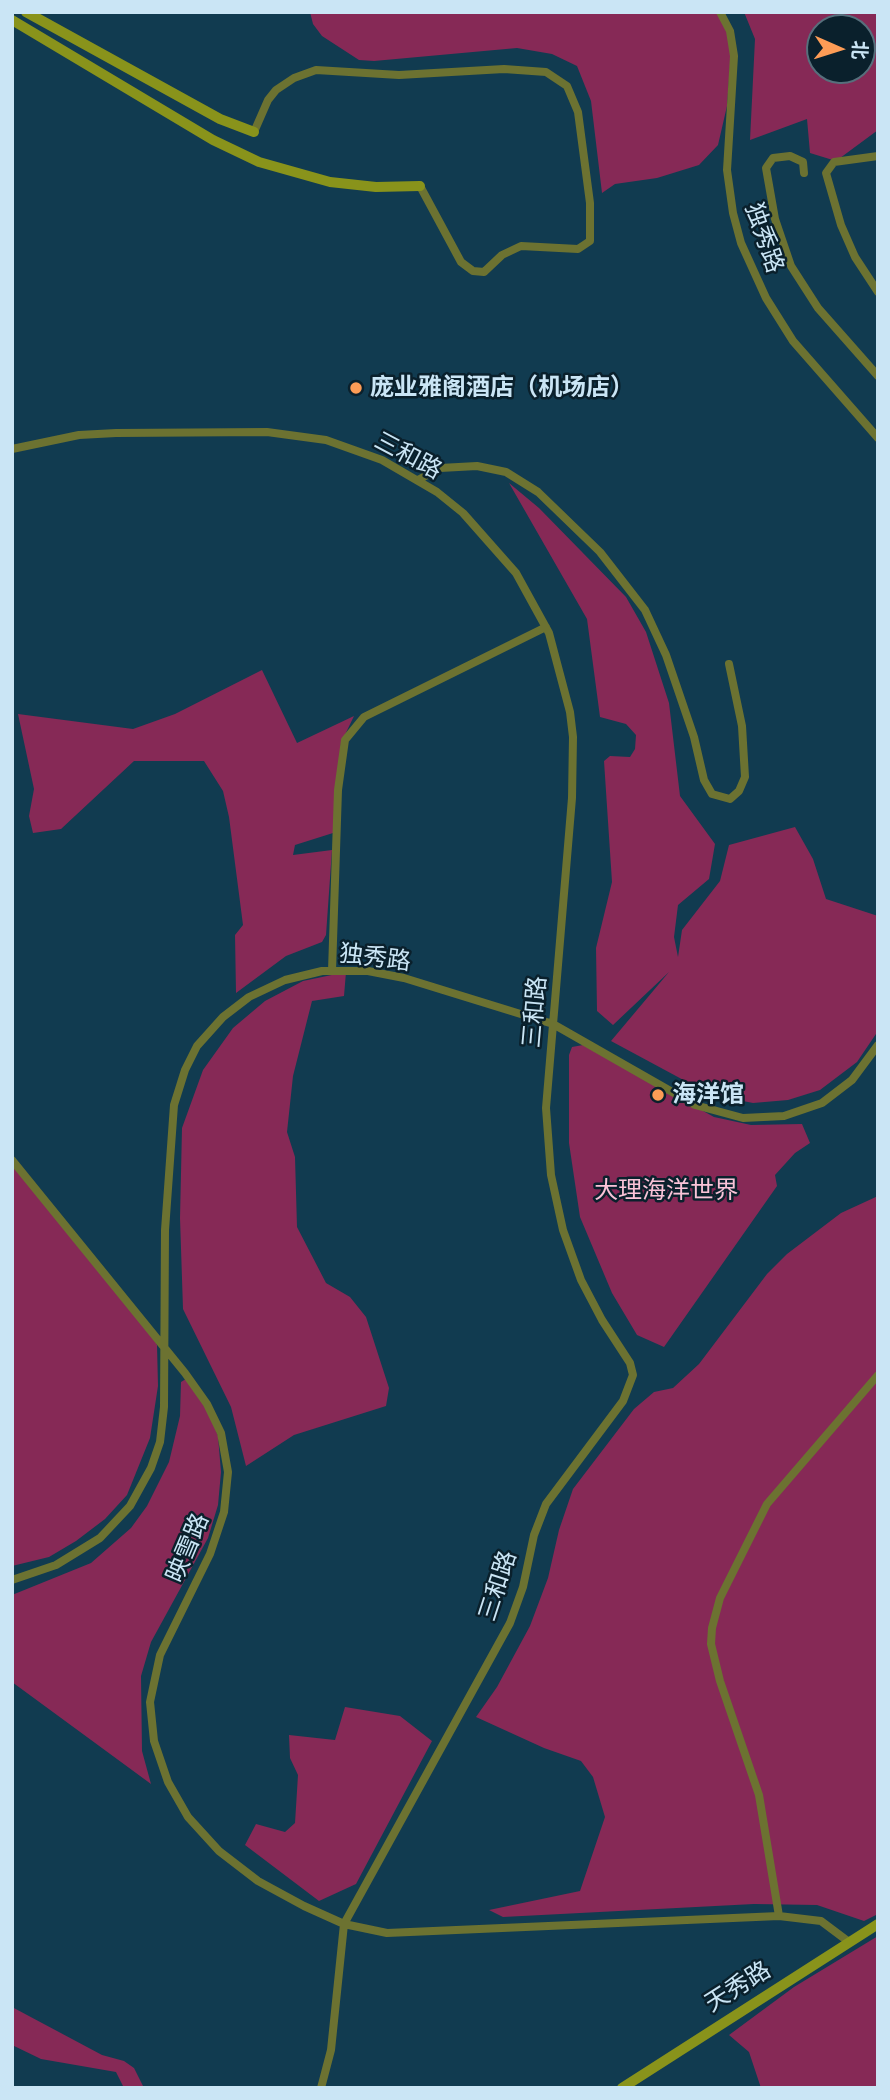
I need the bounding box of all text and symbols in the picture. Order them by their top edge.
north arrow [806,14,876,84]
text: 北 [847,40,872,60]
street label: 独秀路 [739,199,789,277]
place label: 庞业雅阁酒店（机场店） [370,374,634,402]
marker: 庞业雅阁酒店（机场店） [348,380,364,396]
street label: 三和路 [369,426,447,486]
street label: 独秀路 [338,939,412,977]
street label: 三和路 [518,975,552,1049]
place label: 海洋馆 [672,1081,744,1109]
marker: 海洋馆 [650,1087,666,1103]
park label: 大理海洋世界 [594,1177,738,1205]
street label: 映雪路 [161,1509,215,1587]
street label: 三和路 [473,1547,523,1625]
street label: 天秀路 [700,1956,776,2018]

